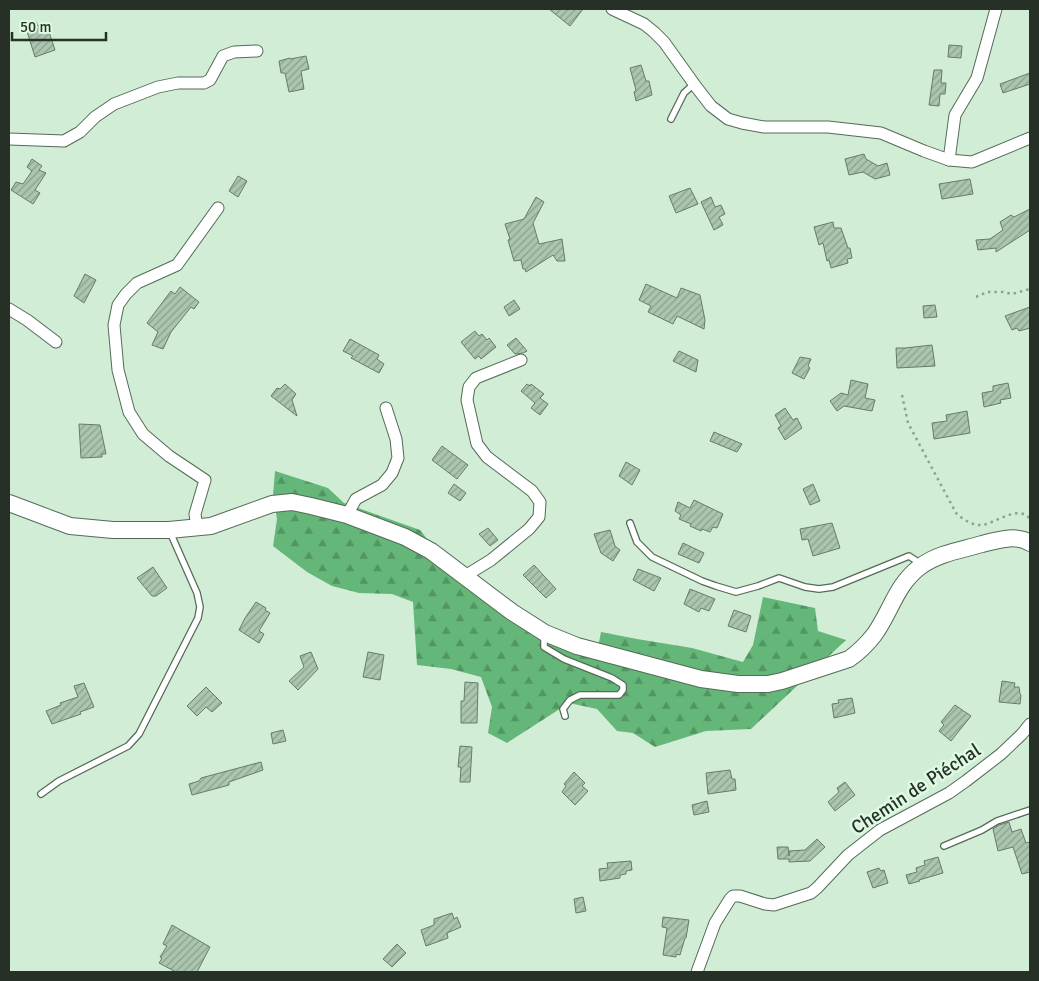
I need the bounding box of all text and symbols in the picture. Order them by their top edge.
scale bar [12,10,106,42]
text: 50 m [20,18,51,36]
street label: Chemin de Piéchal [847,738,985,840]

